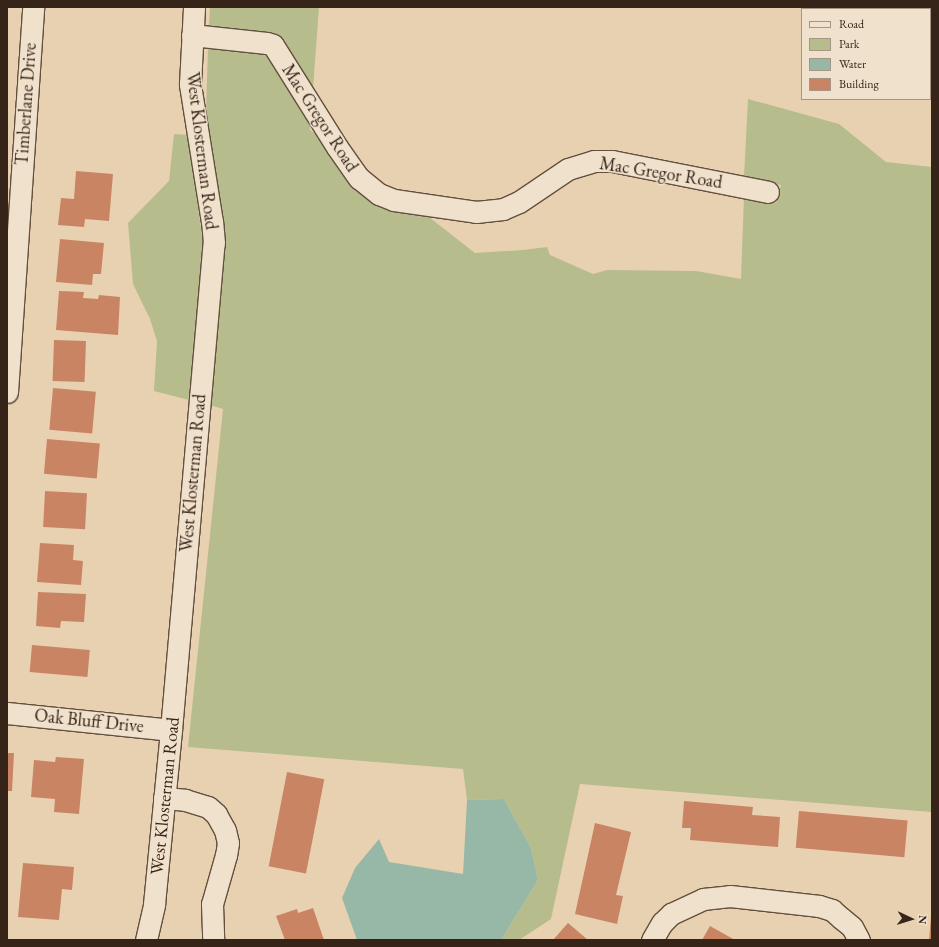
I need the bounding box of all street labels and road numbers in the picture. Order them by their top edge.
street label: Timberlane Drive [11,42,41,166]
street label: Mac Gregor Road [277,60,363,176]
street label: West Klosterman Road [182,71,222,231]
street label: Mac Gregor Road [598,153,724,193]
street label: West Klosterman Road [175,393,211,553]
street label: Oak Bluff Drive [33,705,145,737]
street label: West Klosterman Road [146,716,184,876]

